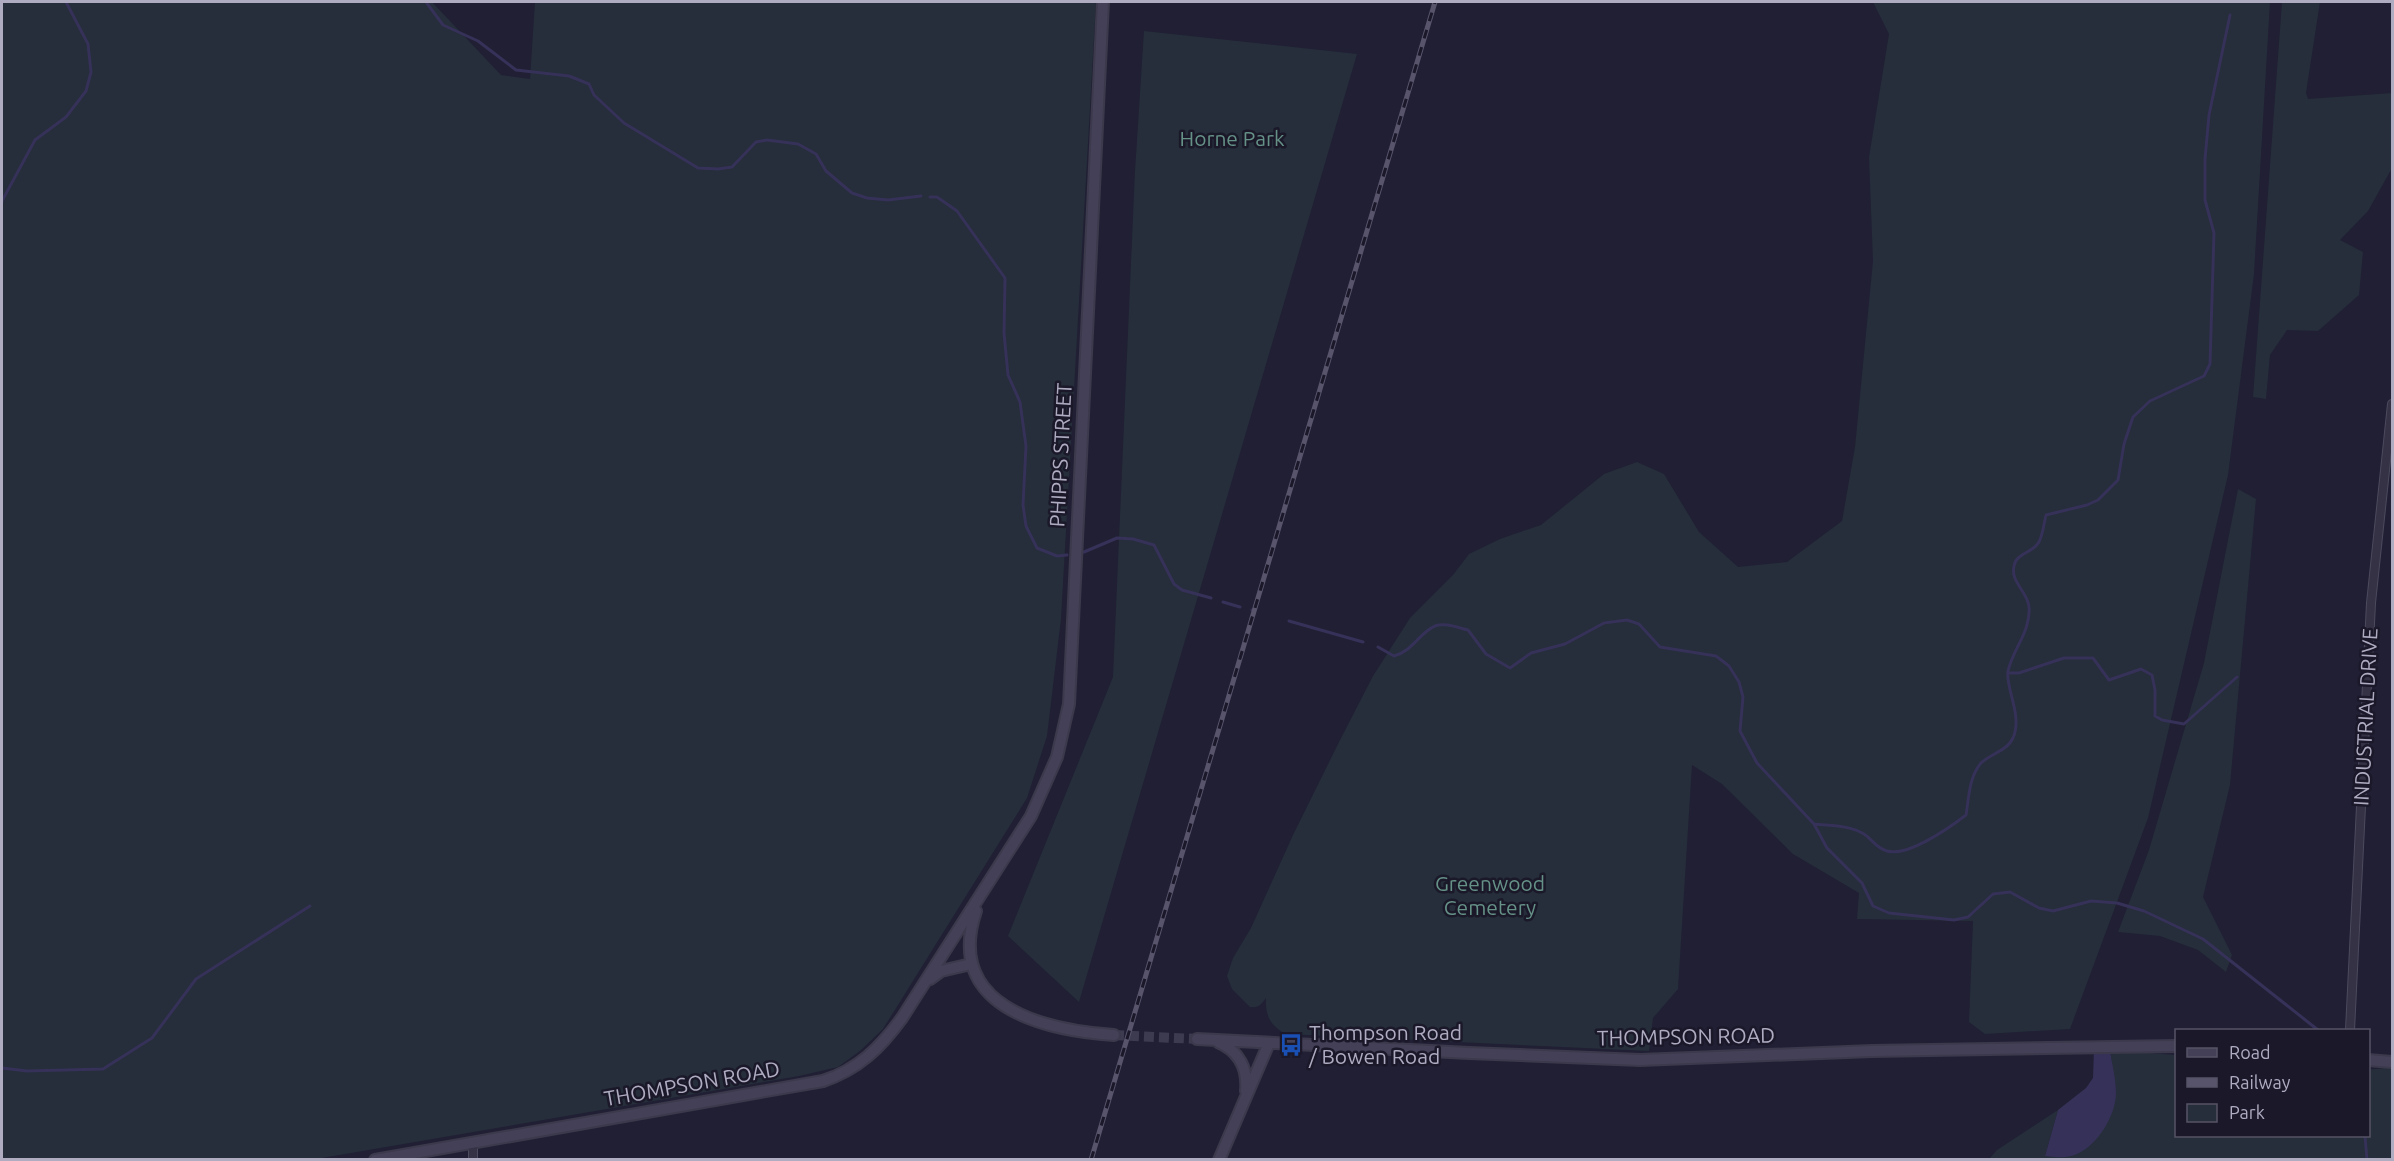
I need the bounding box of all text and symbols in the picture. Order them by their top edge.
park label: Horne Park [1180,126,1285,150]
street label: PHIPPS STREET [1044,382,1076,528]
street label: INDUSTRIAL DRIVE [2348,627,2382,807]
park label: Greenwood Cemetery [1435,871,1545,919]
place label: Thompson Road / Bowen Road [1308,1020,1462,1068]
street label: THOMPSON ROAD [1597,1022,1775,1050]
legend [2175,1029,2370,1137]
bus stop icon: Thompson Road / Bowen Road [1278,1032,1304,1058]
text: Road [2229,1042,2271,1062]
street label: THOMPSON ROAD [602,1056,782,1110]
text: Railway [2229,1072,2291,1092]
text: Park [2229,1102,2265,1122]

